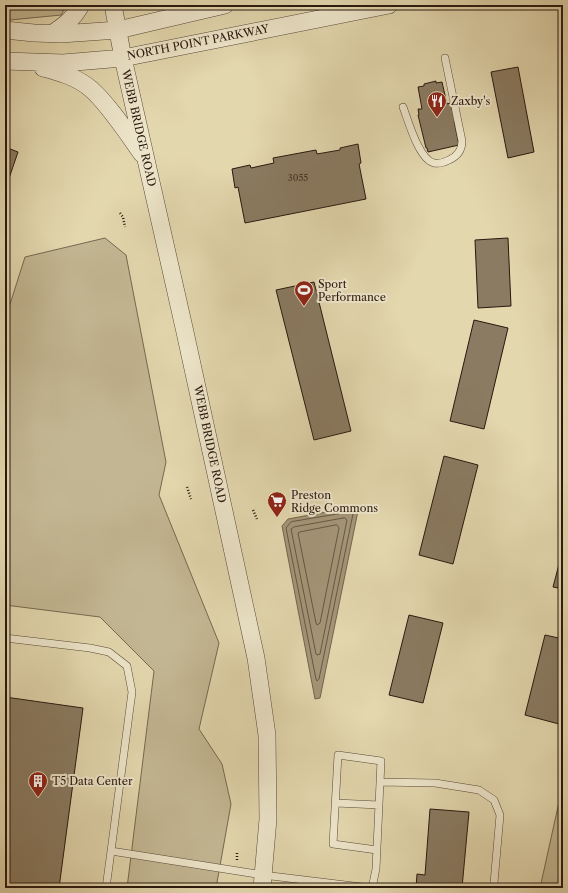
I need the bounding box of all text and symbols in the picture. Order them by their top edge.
street label: NORTH POINT PARKWAY [126,21,271,63]
street label: WEBB BRIDGE ROAD [118,67,159,188]
restaurant icon: Zaxby's [426,90,448,118]
place label: Zaxby's [451,94,490,108]
house number: 3055 [288,172,308,183]
place label: Sport Performance [318,277,386,304]
sports icon: Sport Performance [293,279,315,307]
street label: WEBB BRIDGE ROAD [190,383,229,504]
place label: Preston Ridge Commons [291,488,378,515]
supermarket icon: Preston Ridge Commons [266,490,288,518]
building icon: T5 Data Center [27,770,49,798]
place label: T5 Data Center [52,774,133,788]

